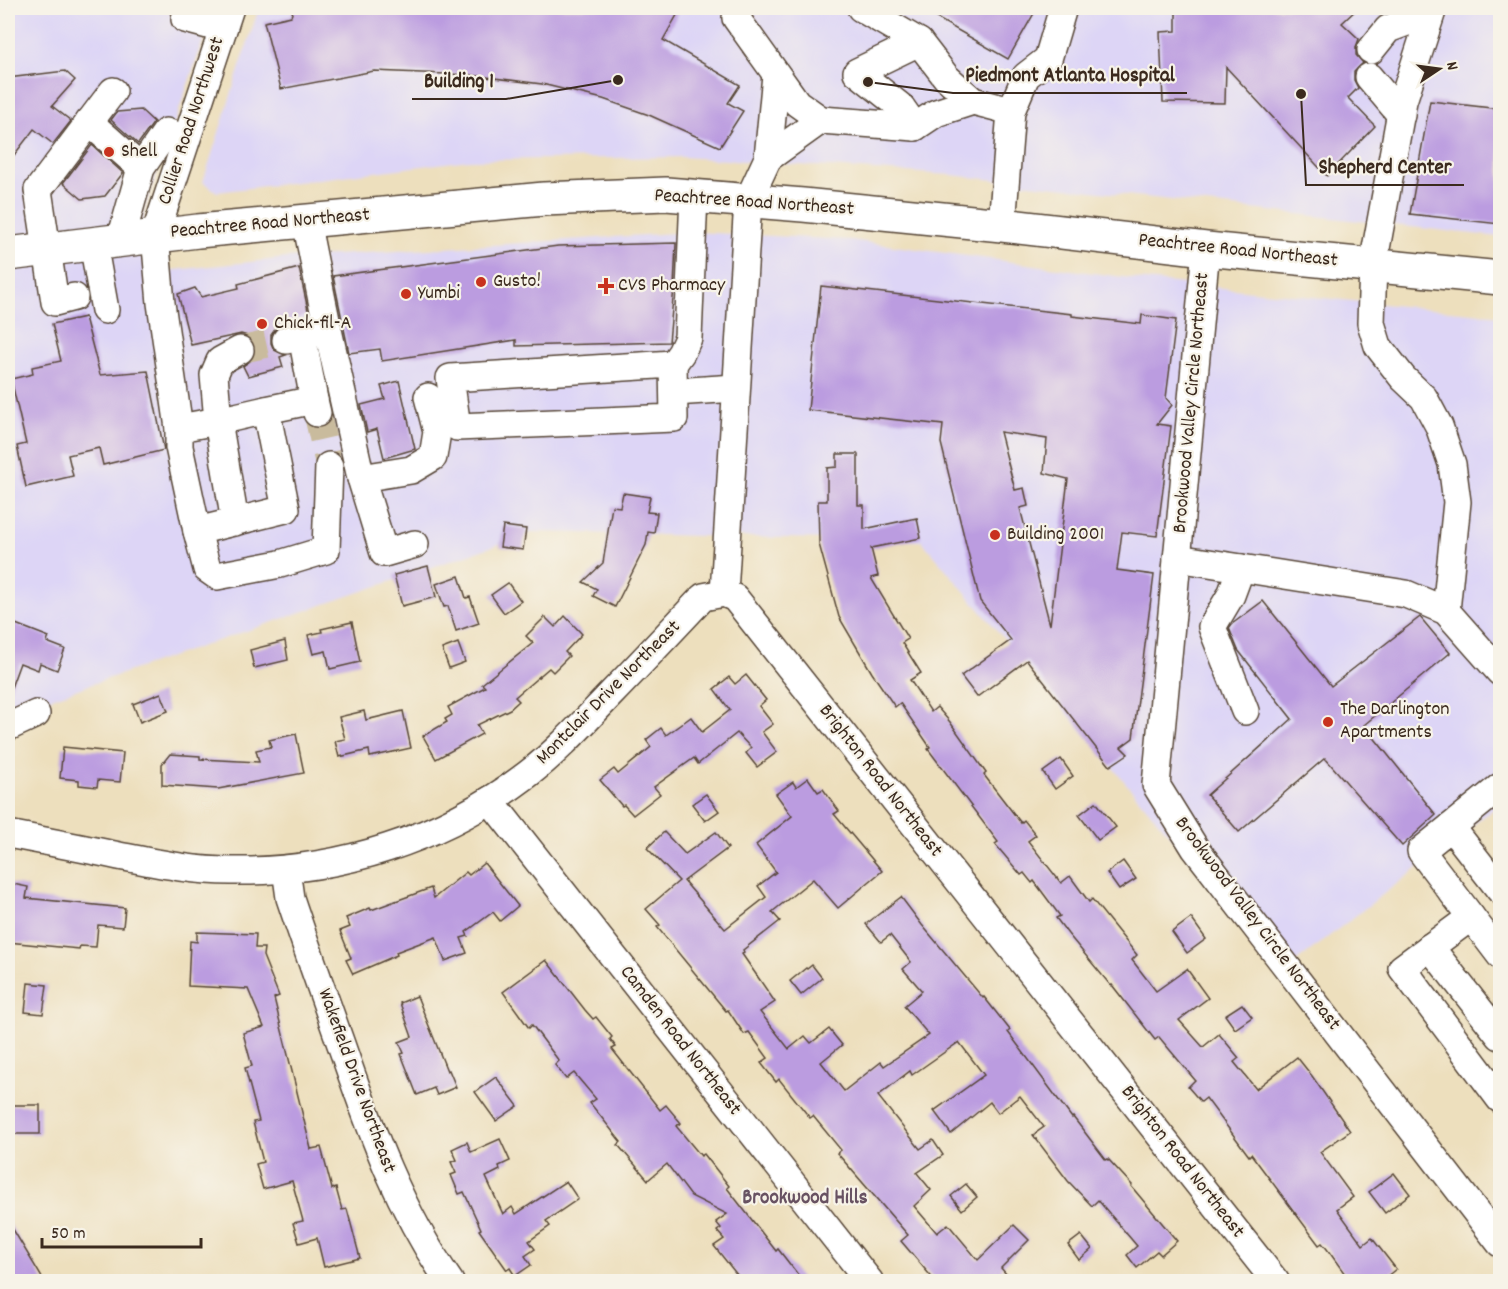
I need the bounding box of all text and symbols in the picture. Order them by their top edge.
street label: Collier Road Northwest [152,33,232,209]
north arrow [1409,39,1469,99]
callout: Piedmont Atlanta Hospital [953,54,1187,93]
callout: Building 1 [412,60,506,99]
text: N [1439,60,1463,73]
text: Piedmont Atlanta Hospital [965,62,1176,92]
text: Building 1 [424,68,494,98]
place label: Shell [121,138,158,166]
marker: Shell [102,145,116,159]
callout: Shepherd Center [1306,146,1464,185]
text: Shepherd Center [1318,154,1453,184]
street label: Peachtree Road Northeast [653,182,855,224]
street label: Peachtree Road Northeast [169,201,371,247]
street label: Peachtree Road Northeast [1137,227,1339,275]
place label: Gusto! [493,268,541,296]
place label: CVS Pharmacy [618,272,726,300]
street label: Brookwood Valley Circle Northeast [1167,272,1217,534]
marker: Gusto! [474,275,488,289]
marker: CVS Pharmacy [599,279,613,293]
place label: Yumbi [418,280,460,308]
marker: Yumbi [399,287,413,301]
place label: Chick-fil-A [274,310,352,338]
marker: Chick-fil-A [255,317,269,331]
place label: Building 2001 [1007,521,1104,549]
marker: Building 2001 [988,528,1002,542]
street label: Montclair Drive Northeast [530,614,688,772]
place label: The Darlington Apartments [1340,696,1450,747]
street label: Brighton Road Northeast [811,699,949,863]
marker: The Darlington Apartments [1321,715,1335,729]
street label: Brookwood Valley Circle Northeast [1167,811,1347,1037]
street label: Camden Road Northeast [612,960,748,1122]
street label: Wakefield Drive Northeast [310,985,402,1177]
street label: Brighton Road Northeast [1113,1080,1251,1244]
district label: Brookwood Hills [742,1184,868,1214]
scale bar [42,1211,201,1249]
text: 50 m [51,1222,86,1247]

